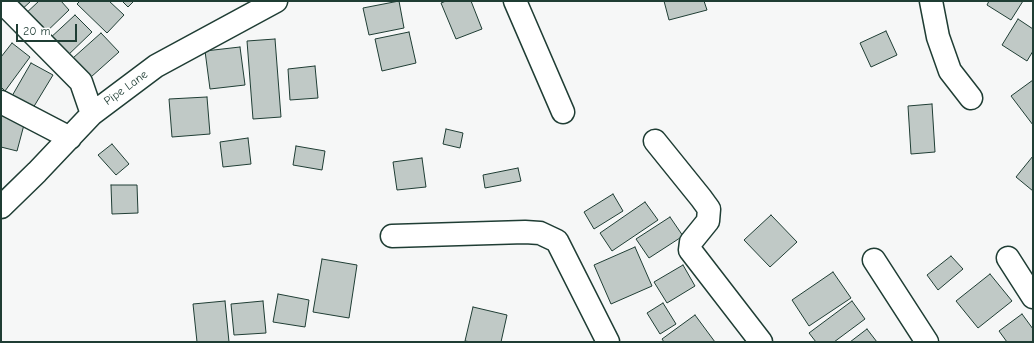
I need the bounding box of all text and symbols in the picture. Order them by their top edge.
scale bar [18,16,79,42]
text: 20 m [23,24,51,38]
street label: Pipe Lane [101,67,151,109]

